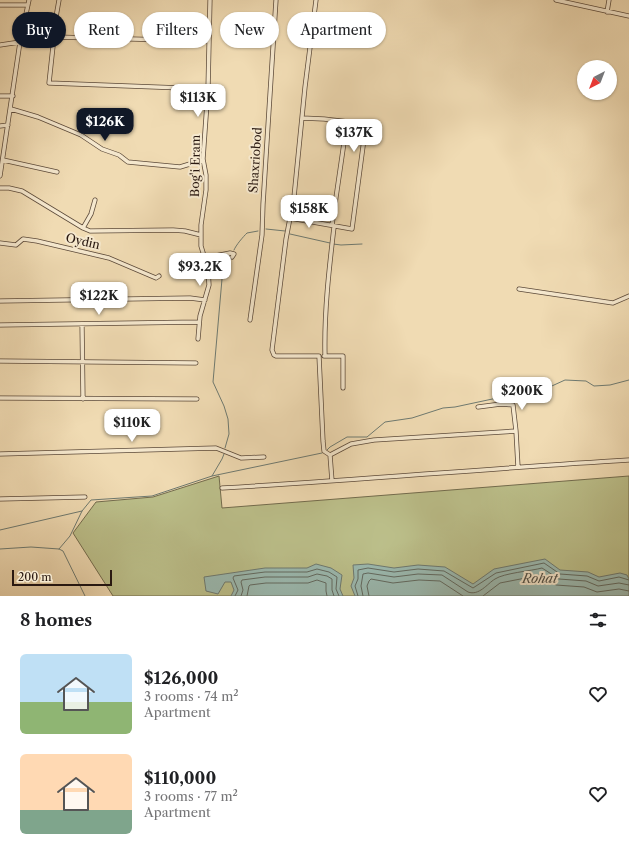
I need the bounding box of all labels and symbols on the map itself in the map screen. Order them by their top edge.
north arrow [577,60,617,100]
pin: $113K [170,84,226,118]
pin: $126K [77,108,133,142]
pin: $137K [326,119,382,153]
street label: Shaxriobod [245,126,265,193]
street label: Bog'i Eram [187,135,203,197]
pin: $158K [281,195,337,229]
street label: Oydin [64,230,102,252]
pin: $93.2K [167,253,233,287]
pin: $122K [71,282,127,316]
pin: $200K [494,377,550,411]
pin: $110K [104,409,160,443]
scale bar [12,568,112,587]
water label: Rohat [521,570,559,586]

